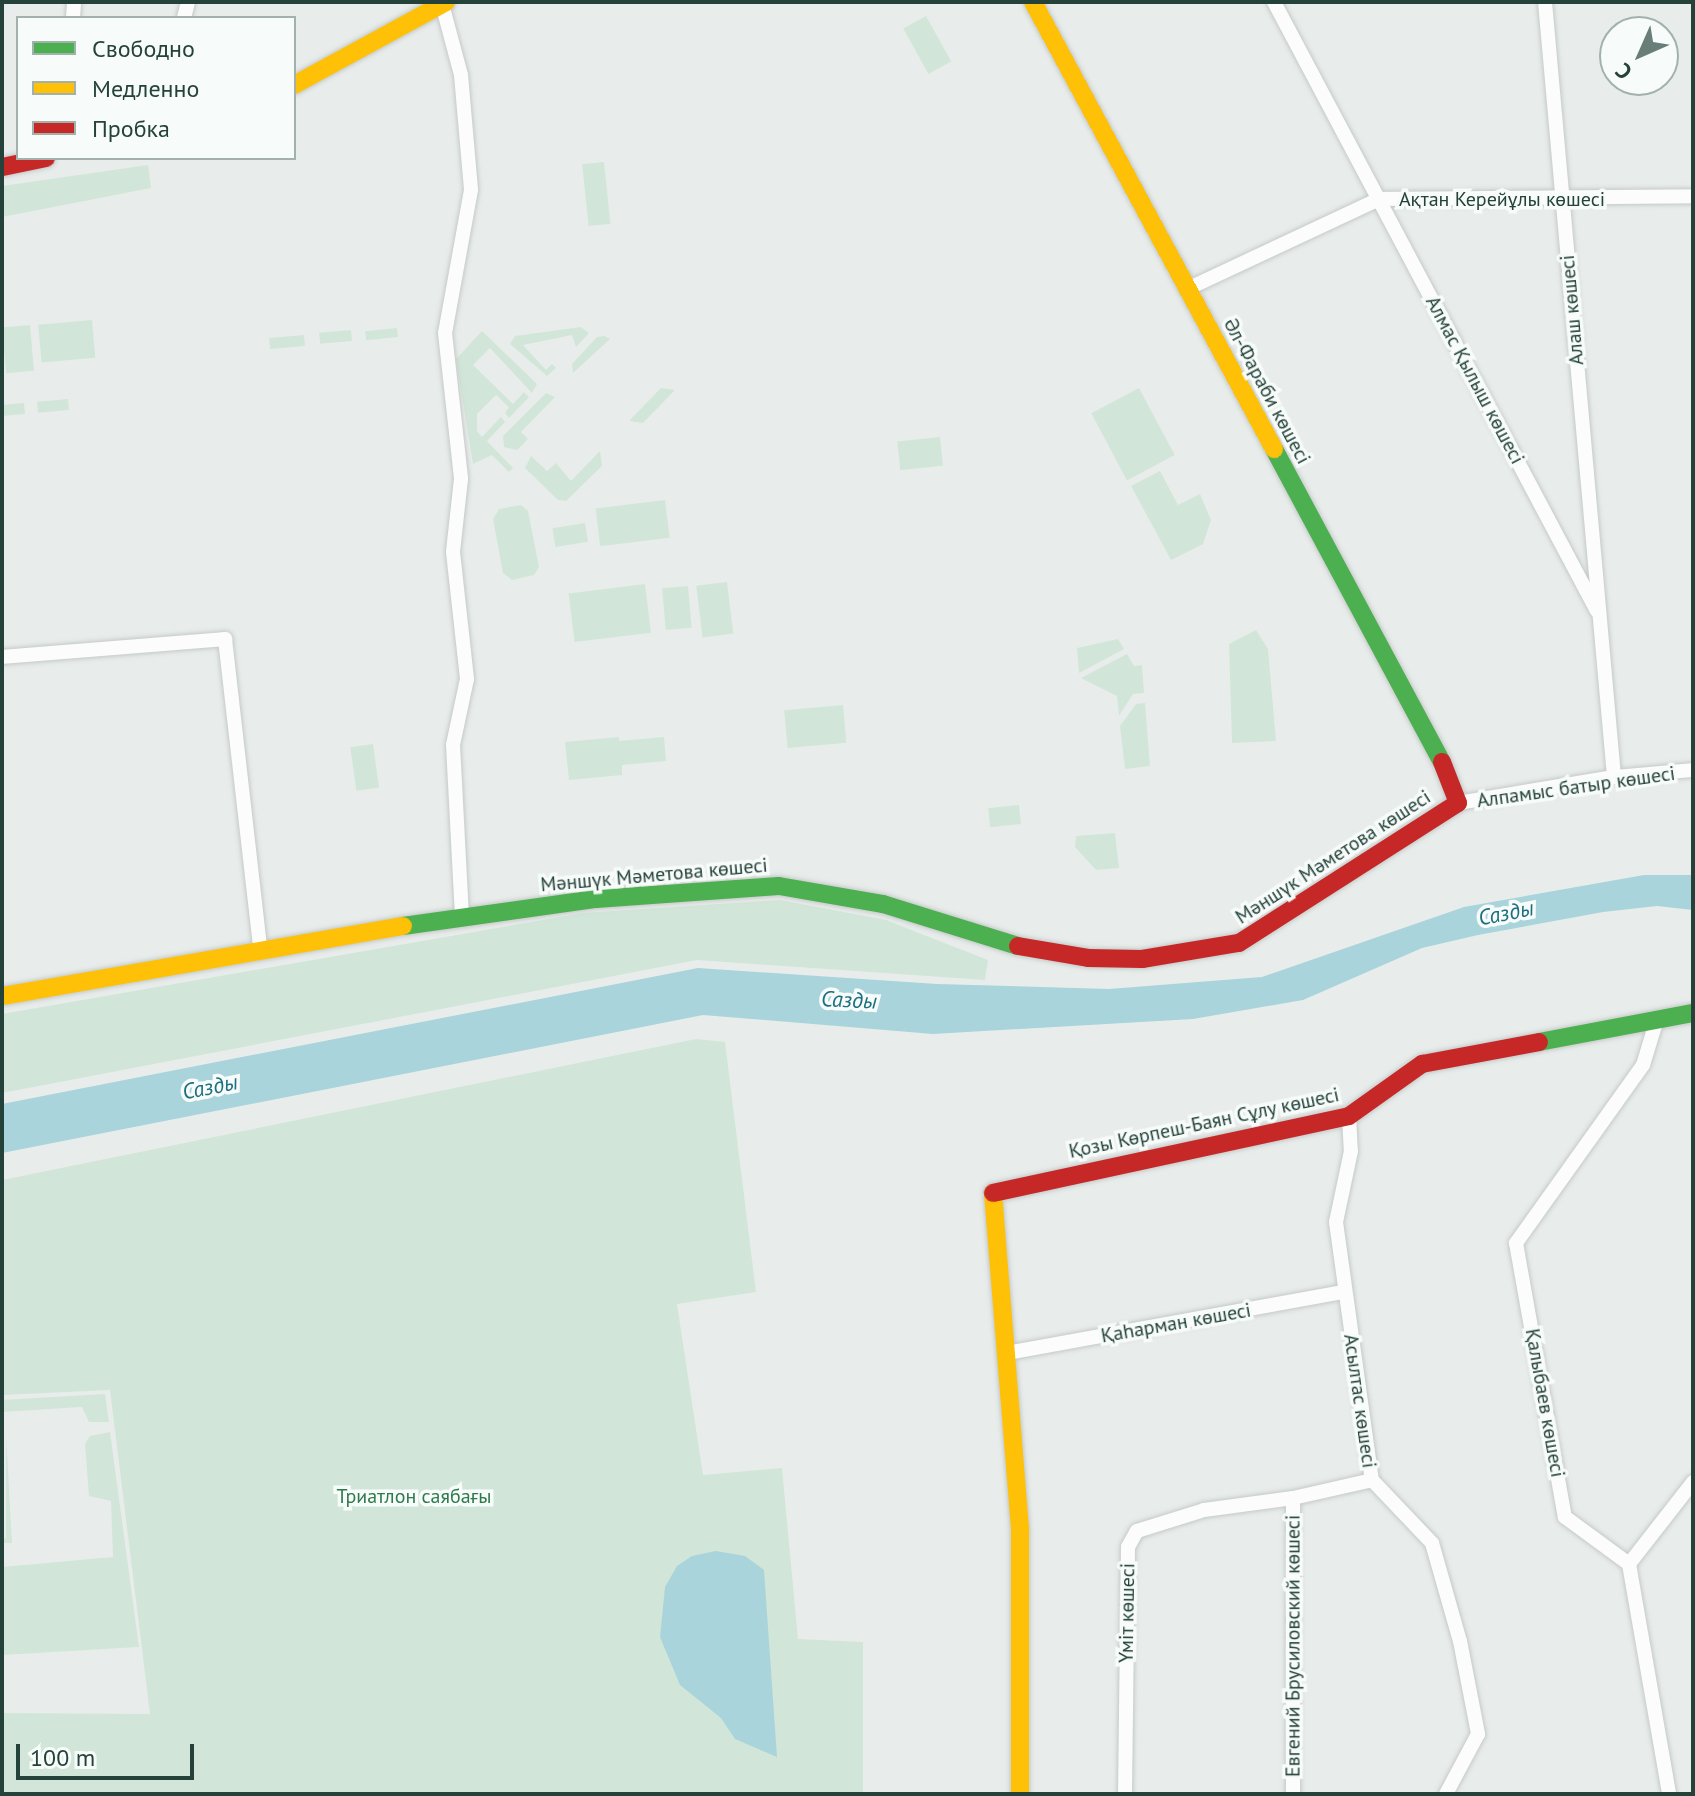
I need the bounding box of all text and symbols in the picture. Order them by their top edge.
legend [16,16,296,160]
north arrow [1599,16,1679,96]
text: Свободно [92,33,195,64]
text: С [1609,57,1638,86]
text: Медленно [92,73,199,104]
text: Пробка [92,113,170,144]
street label: Ақтан Керейұлы көшесі [1399,187,1605,211]
street label: Алаш көшесі [1555,254,1589,366]
street label: Алмас Қылыш көшесі [1421,292,1529,468]
street label: Әл-Фараби көшесі [1218,314,1316,468]
street label: Алпамыс батыр көшесі [1475,761,1677,813]
street label: Мәншүк Мәметова көшесі [1231,785,1435,929]
street label: Мәншүк Мәметова көшесі [539,853,769,897]
water label: Сазды [1476,895,1536,931]
water label: Сазды [820,985,878,1015]
water label: Сазды [180,1069,240,1105]
street label: Қозы Көрпеш-Баян Сұлу көшесі [1066,1083,1342,1163]
street label: Қаһарман көшесі [1099,1298,1253,1348]
street label: Қалыбаев көшесі [1520,1327,1570,1479]
street label: Асылтас көшесі [1339,1332,1381,1470]
park label: Триатлон саябағы [337,1484,491,1508]
street label: Евгений Брусиловский көшесі [1281,1515,1305,1777]
street label: Үміт көшесі [1114,1562,1140,1664]
scale bar [20,1728,198,1778]
text: 100 m [30,1742,95,1773]

